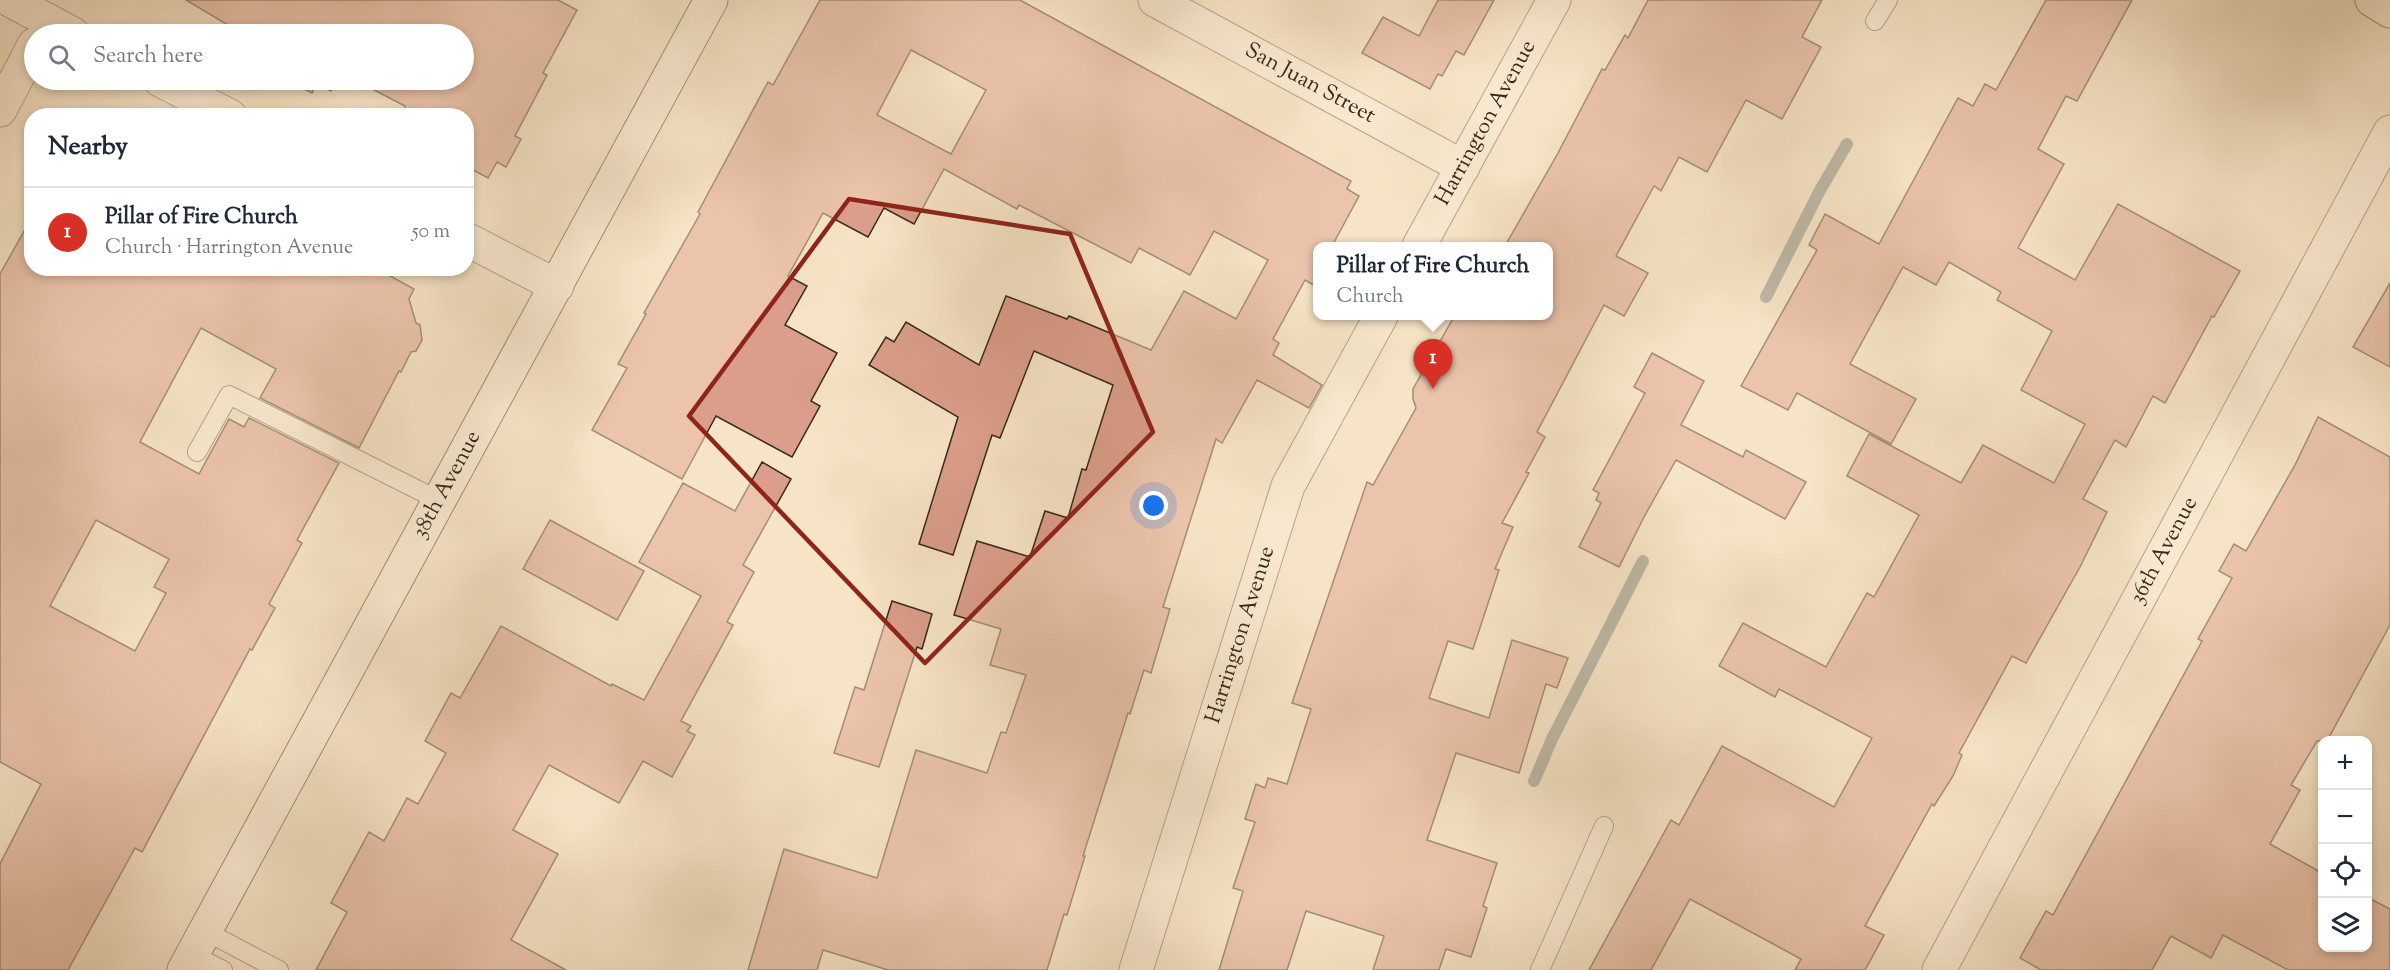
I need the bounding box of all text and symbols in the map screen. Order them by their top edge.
search box [24,24,474,90]
street label: San Juan Street [1238,35,1381,133]
street label: Harrington Avenue [1428,35,1545,212]
icon: search [45,41,78,74]
text: Search here [93,41,203,73]
text: Nearby [48,129,128,166]
text: Pillar of Fire Church [105,202,298,234]
text: 1 [64,218,71,247]
text: 50 m [412,218,450,247]
text: Church · Harrington Avenue [105,234,353,263]
popup [1313,242,1553,320]
text: Pillar of Fire Church [1336,251,1530,283]
text: Church [1336,283,1404,312]
pin: 1 [1414,340,1452,389]
street label: 38th Avenue [405,425,490,545]
your location [1139,491,1168,520]
street label: 36th Avenue [2122,491,2207,610]
street label: Harrington Avenue [1198,542,1284,728]
map controls [2318,736,2372,952]
button: + [2318,736,2372,790]
button: − [2318,790,2372,844]
button: locate [2318,844,2372,898]
button: layers [2318,898,2372,952]

